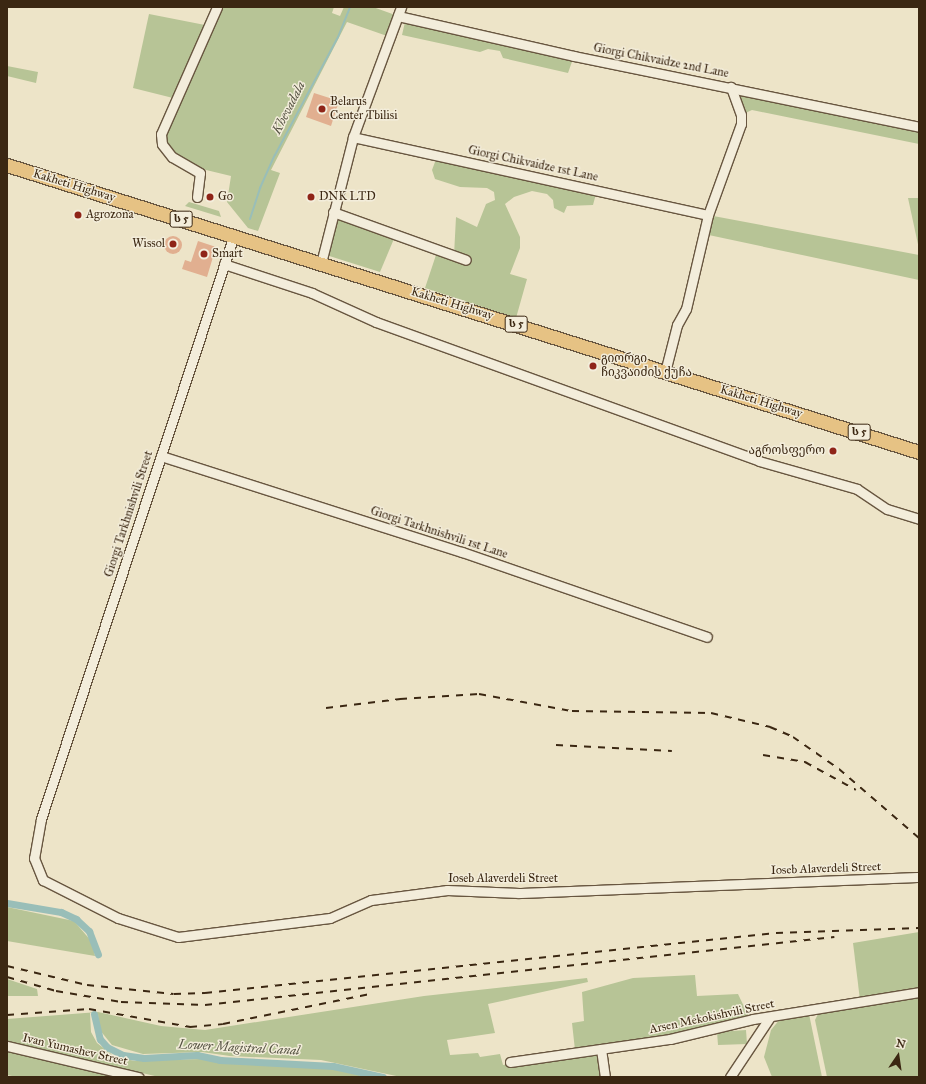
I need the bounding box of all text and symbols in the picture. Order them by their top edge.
street label: Giorgi Chikvaidze 2nd Lane [592,41,730,81]
water label: Khevadala [269,79,309,137]
place label: Belarus Center Tbilisi [330,95,397,123]
marker: Belarus Center Tbilisi [317,104,327,114]
street label: Giorgi Chikvaidze 1st Lane [467,143,599,185]
street label: Kakheti Highway [31,167,117,205]
place label: Go [218,190,233,204]
place label: DNK LTD [319,190,376,204]
marker: Go [205,192,215,202]
marker: DNK LTD [306,192,316,202]
place label: Agrozona [86,208,134,222]
marker: Agrozona [73,210,83,220]
road number: ს 5 [169,210,193,228]
place label: Wissol [132,237,165,251]
marker: Wissol [168,239,178,249]
place label: Smart [212,247,243,261]
marker: Smart [199,249,209,259]
street label: Kakheti Highway [409,285,495,323]
road number: ს 5 [504,315,528,333]
place label: გიორგი ჩიკვაიძის ქუჩა [601,352,692,380]
marker: გიორგი ჩიკვაიძის ქუჩა [588,361,598,371]
street label: Kakheti Highway [718,383,804,421]
road number: ს 5 [847,423,871,441]
place label: აგროსფერო [749,444,825,458]
marker: აგროსფერო [828,446,838,456]
street label: Giorgi Tarkhnishvili Street [102,449,156,579]
street label: Giorgi Tarkhnishvili 1st Lane [369,504,509,562]
street label: Ioseb Alaverdeli Street [771,860,881,878]
street label: Ioseb Alaverdeli Street [448,872,558,886]
street label: Arsen Mekokishvili Street [648,997,776,1037]
street label: Ivan Yumashev Street [21,1031,129,1069]
north arrow [878,1036,918,1076]
text: N [895,1036,907,1051]
water label: Lower Magistral Canal [178,1037,300,1059]

